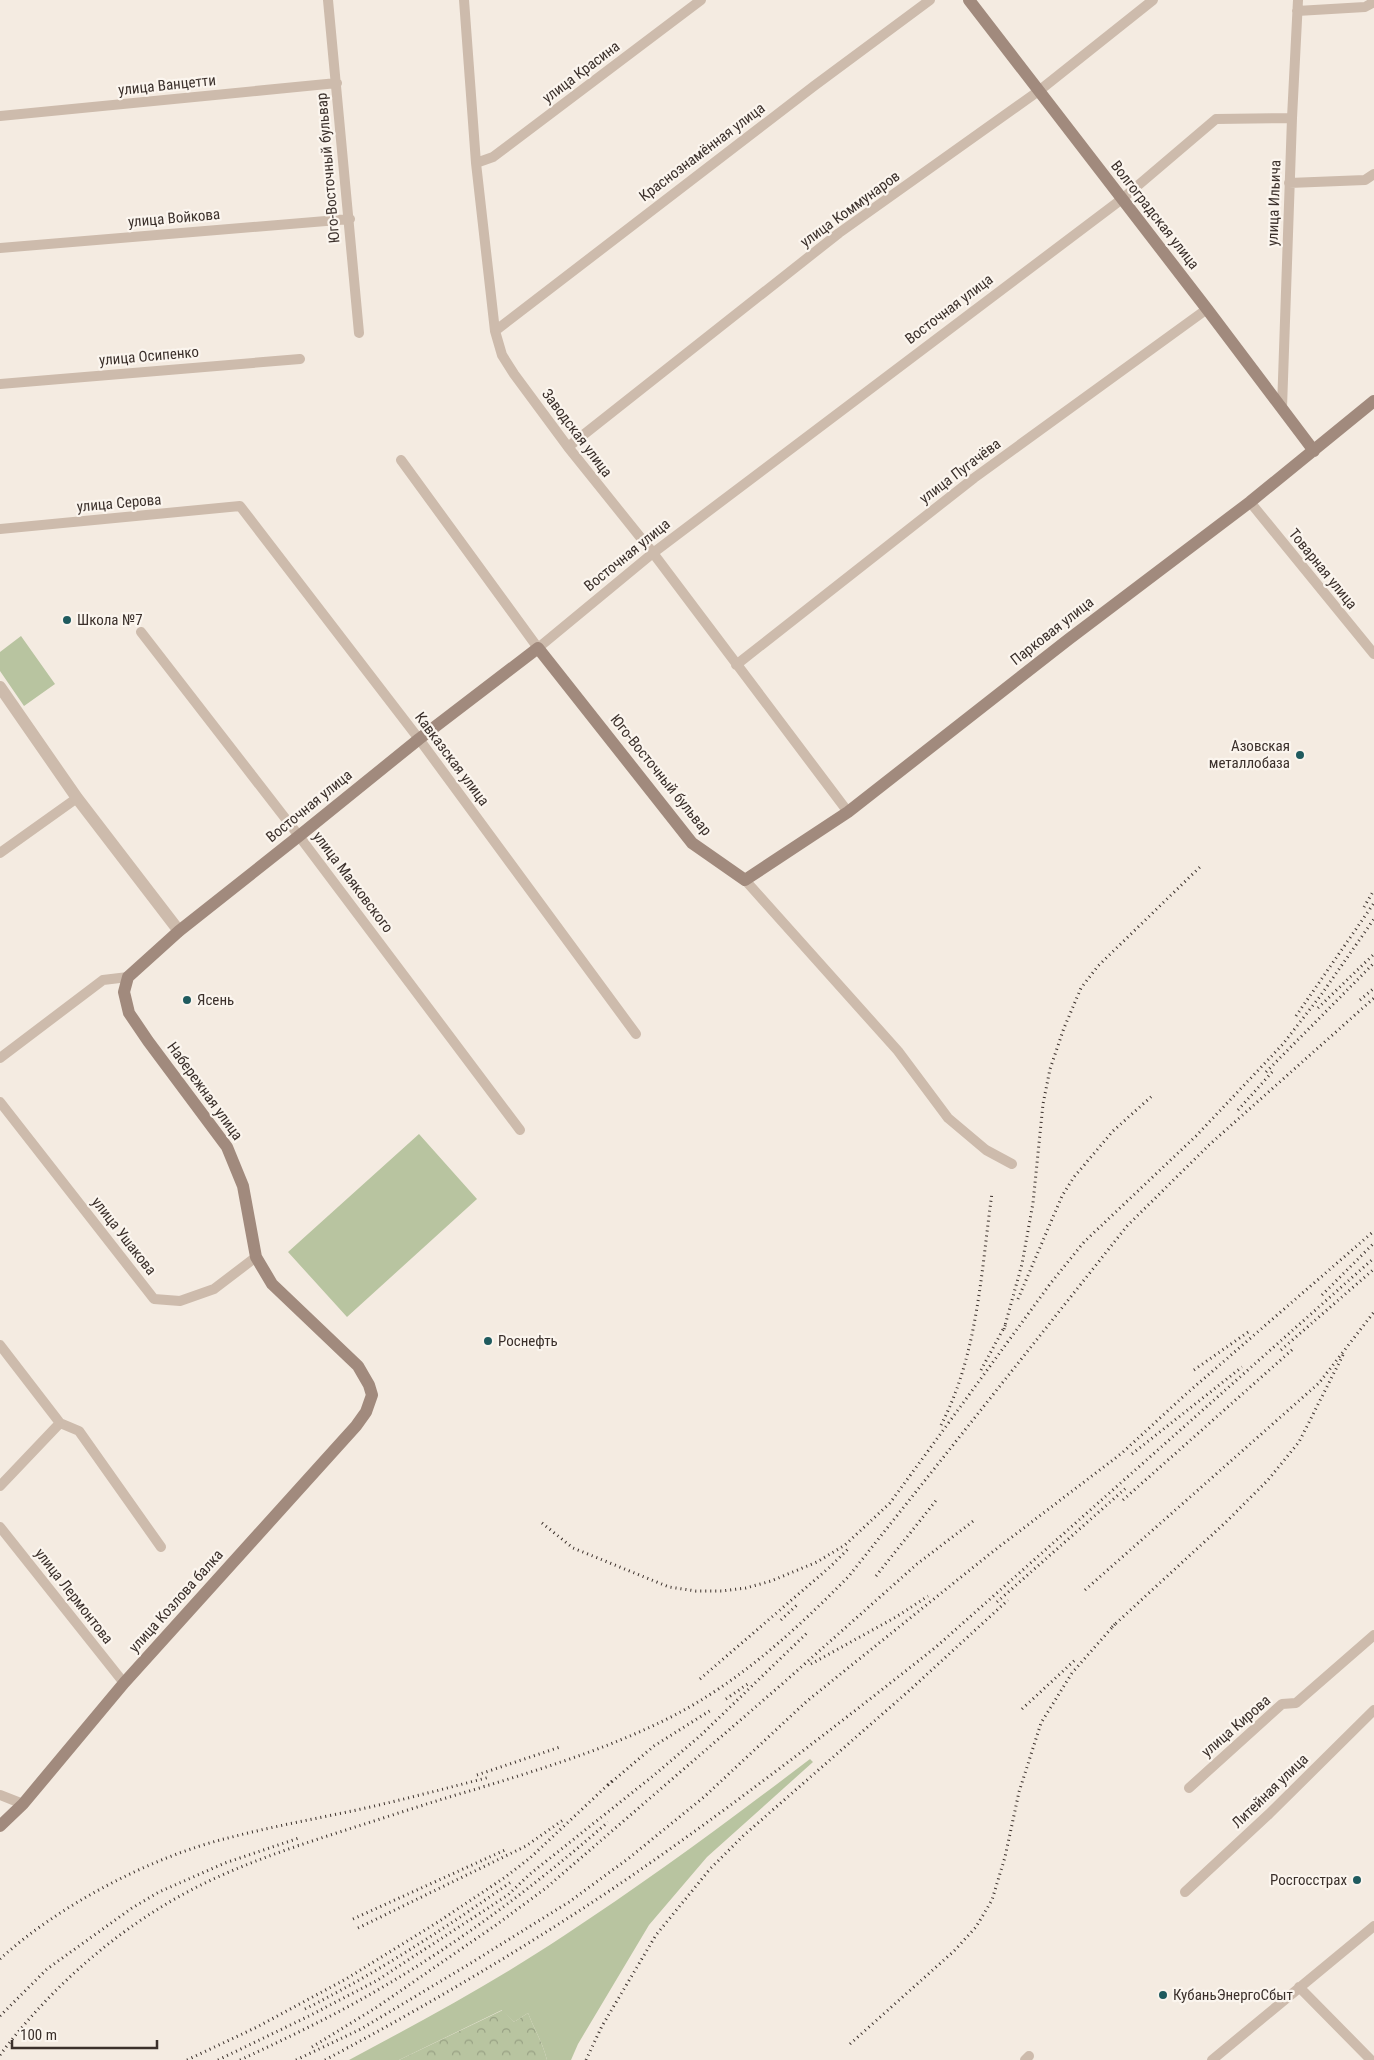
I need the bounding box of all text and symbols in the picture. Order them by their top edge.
street label: улица Красина [539,37,623,107]
street label: улица Ванцетти [117,71,217,99]
street label: Юго-Восточный бульвар [312,92,344,244]
street label: Краснознамённая улица [636,99,768,205]
street label: Волгоградская улица [1107,157,1203,273]
street label: улица Ильича [1264,160,1284,246]
street label: улица Коммунаров [797,167,903,251]
street label: улица Войкова [127,205,221,231]
street label: Восточная улица [902,270,996,348]
street label: улица Осипенко [98,343,200,369]
street label: Заводская улица [538,385,616,481]
street label: улица Пугачёва [916,435,1004,507]
street label: улица Серова [76,490,162,516]
street label: Восточная улица [580,515,674,595]
street label: Товарная улица [1285,525,1361,613]
street label: Парковая улица [1007,593,1097,669]
place label: Школа №7 [77,611,143,629]
marker: Школа №7 [61,614,73,626]
street label: Кавказская улица [411,709,493,809]
street label: Юго-Восточный бульвар [607,711,715,839]
place label: Азовская металлобаза [1209,737,1290,772]
marker: Азовская металлобаза [1294,749,1306,761]
street label: Восточная улица [262,766,356,846]
street label: улица Маяковского [309,828,397,936]
place label: Ясень [197,991,234,1009]
marker: Ясень [181,994,193,1006]
street label: Набережная улица [163,1038,247,1144]
street label: улица Ушакова [88,1193,160,1279]
place label: Роснефть [498,1332,558,1350]
marker: Роснефть [482,1335,494,1347]
street label: улица Лермонтова [31,1545,117,1647]
street label: улица Козлова балка [125,1546,227,1656]
street label: улица Кирова [1198,1691,1274,1761]
street label: Литейная улица [1228,1750,1312,1832]
place label: Росгосстрах [1270,1871,1347,1889]
marker: Росгосстрах [1351,1874,1363,1886]
place label: КубаньЭнергоСбыт [1173,1986,1293,2004]
marker: КубаньЭнергоСбыт [1157,1989,1169,2001]
scale bar [12,2018,158,2050]
text: 100 m [20,2026,57,2044]

